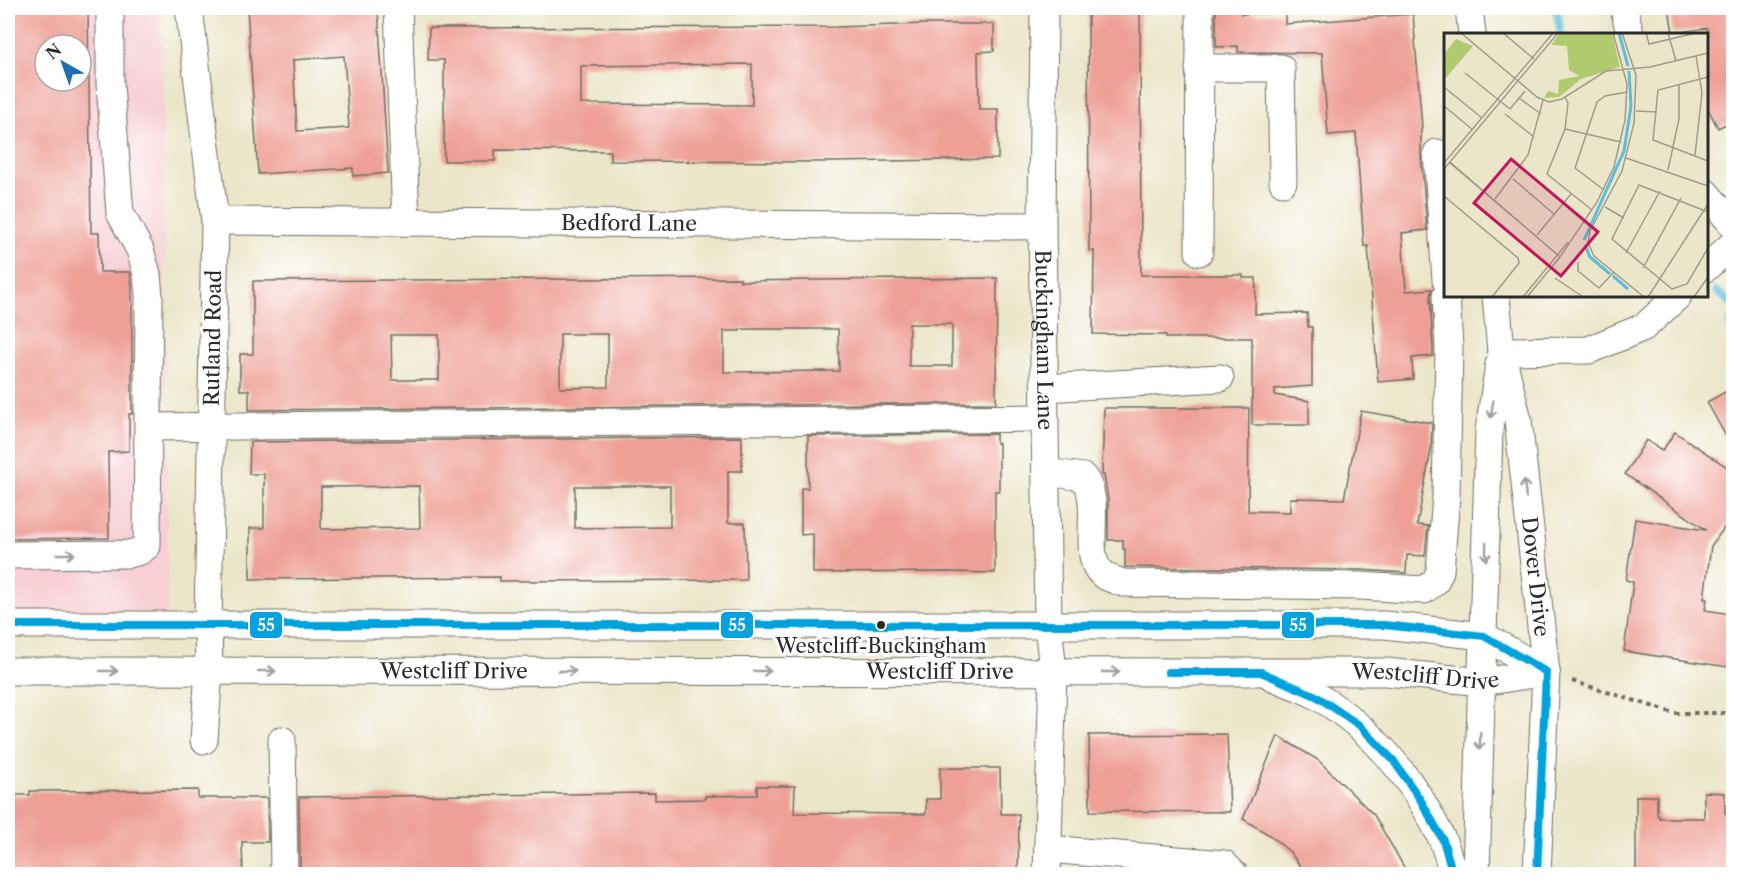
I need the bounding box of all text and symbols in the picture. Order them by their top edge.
north arrow [33,33,93,93]
inset map [1444,33,1708,297]
text: N [42,39,65,64]
street label: Bedford Lane [561,210,697,236]
street label: Buckingham Lane [1030,249,1058,430]
street label: Rutland Road [199,269,226,406]
one-way arrow [1486,399,1497,419]
one-way arrow [1519,479,1530,499]
street label: Dover Drive [1517,515,1555,638]
one-way arrow [1480,542,1492,562]
one-way arrow [55,548,75,560]
line badge: 55 [249,611,283,639]
line badge: 55 [720,611,754,639]
line badge: 55 [1281,611,1315,639]
text: 55 [257,615,275,635]
text: 55 [728,615,746,635]
text: 55 [1289,615,1307,635]
marker: Westcliff-Buckingham [875,619,887,631]
place label: Westcliff-Buckingham [774,634,987,658]
street label: Westcliff Drive [379,658,528,683]
street label: Westcliff Drive [865,659,1014,684]
street label: Westcliff Drive [1351,659,1501,695]
one-way arrow [99,665,119,677]
one-way arrow [257,665,277,677]
one-way arrow [557,665,577,677]
one-way arrow [752,665,772,677]
one-way arrow [1101,666,1121,678]
one-way arrow [1474,730,1486,750]

